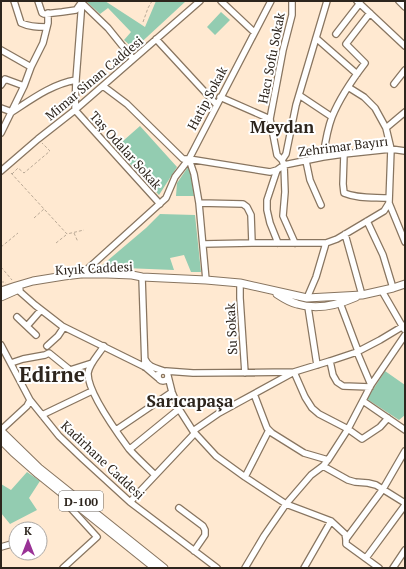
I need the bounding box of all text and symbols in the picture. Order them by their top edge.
street label: Hacı Sofu Sokak [253,11,289,105]
street label: Mimar Sinan Caddesi [41,32,147,124]
street label: Hatip Sokak [183,63,231,133]
street label: Taş Odalar Sokak [86,107,166,193]
district label: Meydan [250,115,314,138]
street label: Zehrimar Bayırı [297,132,389,160]
street label: Kıyık Caddesi [55,257,134,279]
street label: Su Sokak [221,302,241,355]
district label: Edirne [19,360,85,388]
district label: Sarıcapaşa [147,389,234,412]
street label: Kadirhane Caddesi [57,417,149,504]
road number: D-100 [59,491,103,511]
north arrow [8,521,48,561]
text: K [24,524,32,538]

